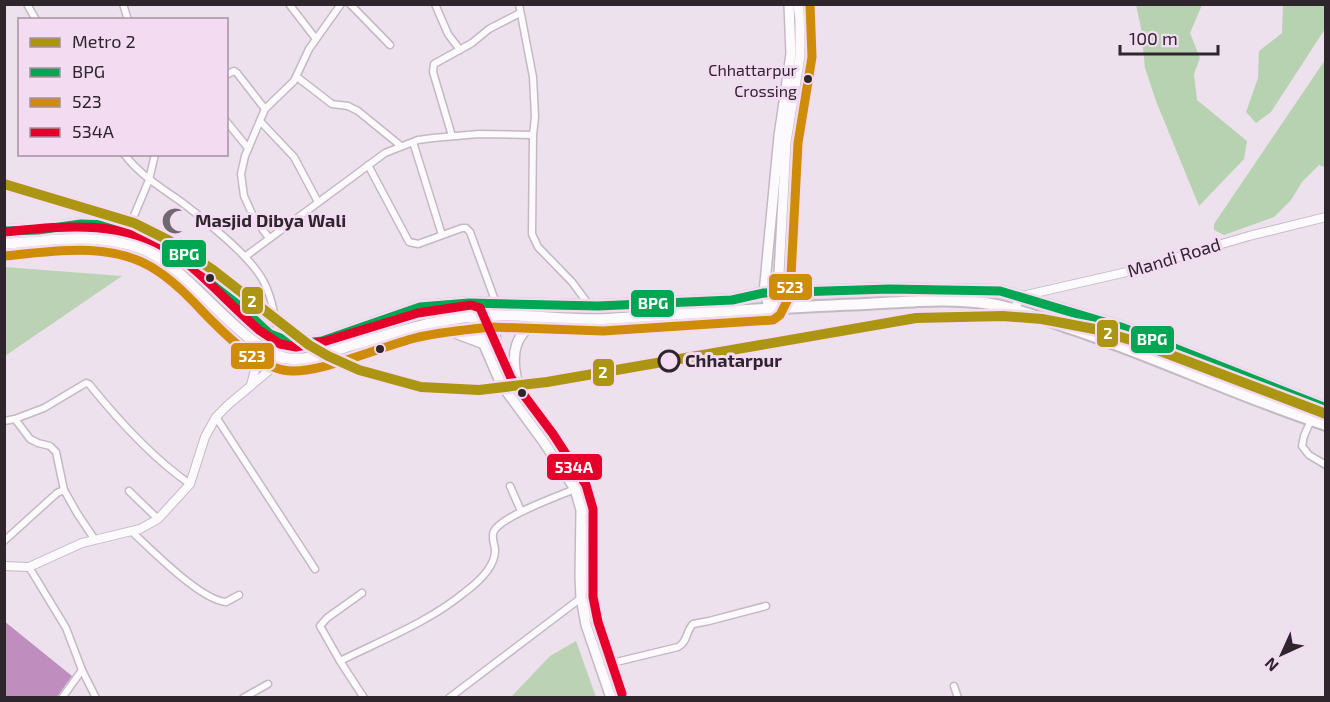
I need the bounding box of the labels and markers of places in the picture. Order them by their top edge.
place label: Chhattarpur Crossing [708,60,798,100]
marker: Chhattarpur Crossing [802,73,814,85]
mosque icon: Masjid Dibya Wali [160,206,190,236]
place label: Masjid Dibya Wali [195,209,346,231]
unlabelled marker [204,272,216,284]
unlabelled marker [374,343,386,355]
place label: Chhatarpur [685,349,782,371]
marker: Chhatarpur [658,350,680,372]
unlabelled marker [516,387,528,399]

